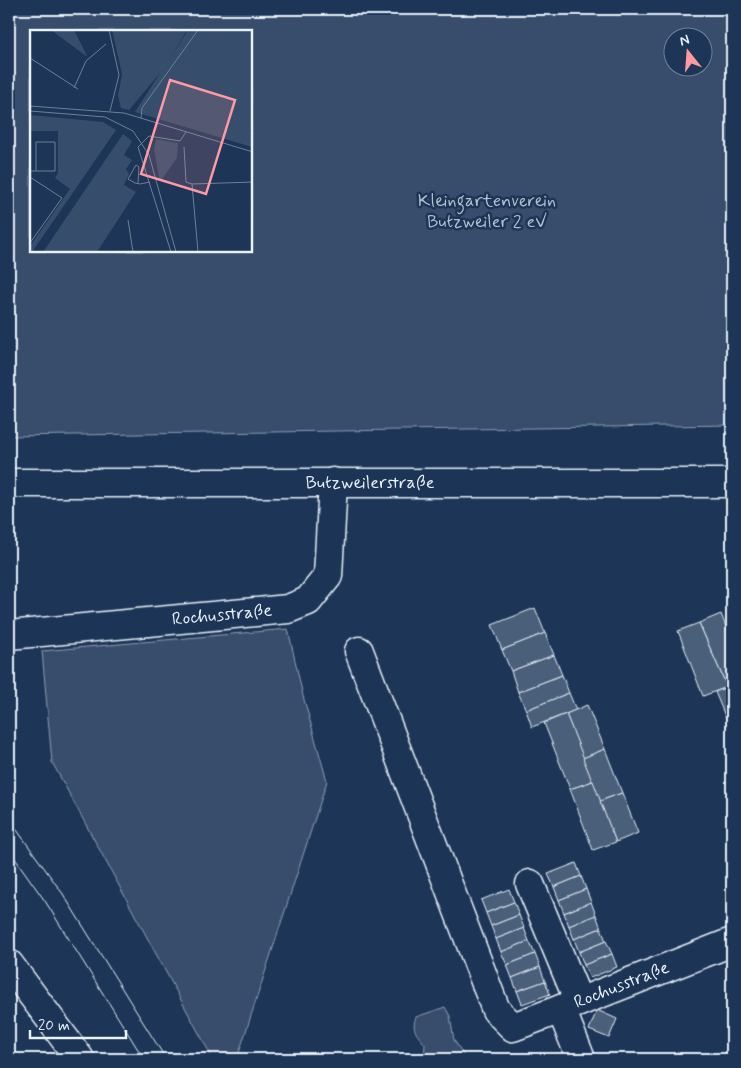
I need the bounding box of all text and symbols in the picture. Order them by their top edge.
north arrow [664,28,714,78]
inset map [30,30,252,252]
text: N [677,31,692,50]
park label: Kleingartenverein Butzweiler 2 eV [418,189,556,234]
street label: Butzweilerstraße [305,471,435,495]
street label: Rochusstraße [171,599,273,632]
street label: Rochusstraße [571,956,673,1015]
scale bar [30,1008,126,1040]
text: 20 m [38,1016,70,1036]

